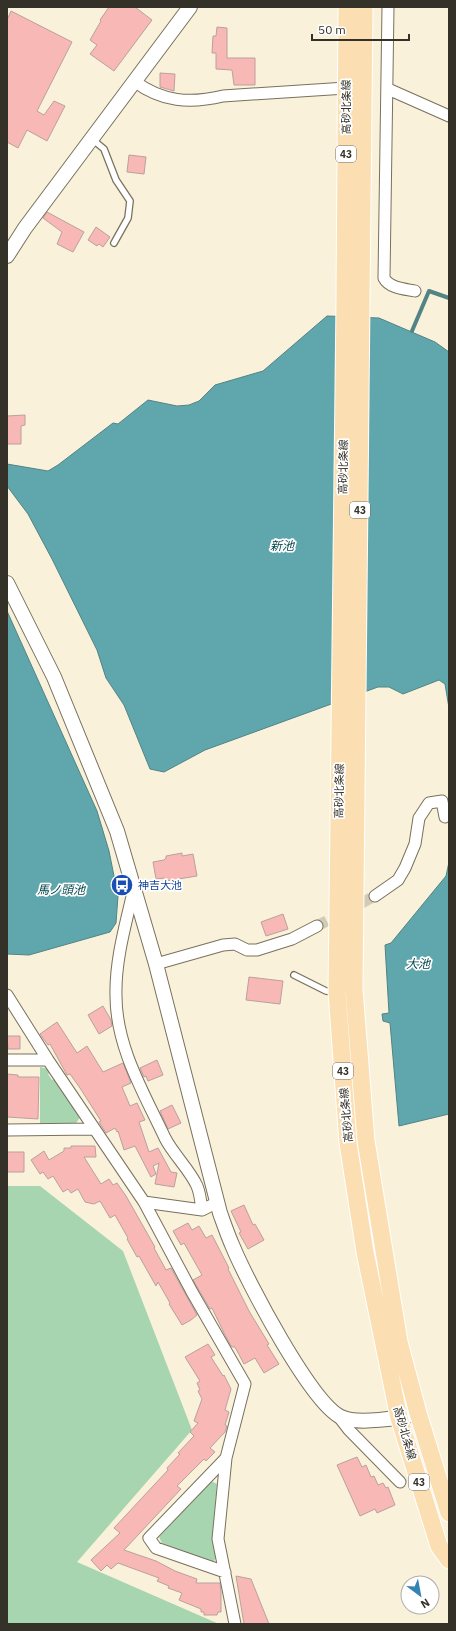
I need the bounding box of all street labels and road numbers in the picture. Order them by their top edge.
street label: 高砂北条線 [339,80,353,135]
road number: 43 [336,146,356,162]
street label: 高砂北条線 [336,439,350,495]
road number: 43 [350,502,370,518]
street label: 高砂北条線 [332,763,346,819]
road number: 43 [333,1063,353,1079]
street label: 高砂北条線 [337,1087,355,1143]
street label: 高砂北条線 [391,1405,419,1461]
road number: 43 [409,1474,429,1490]

